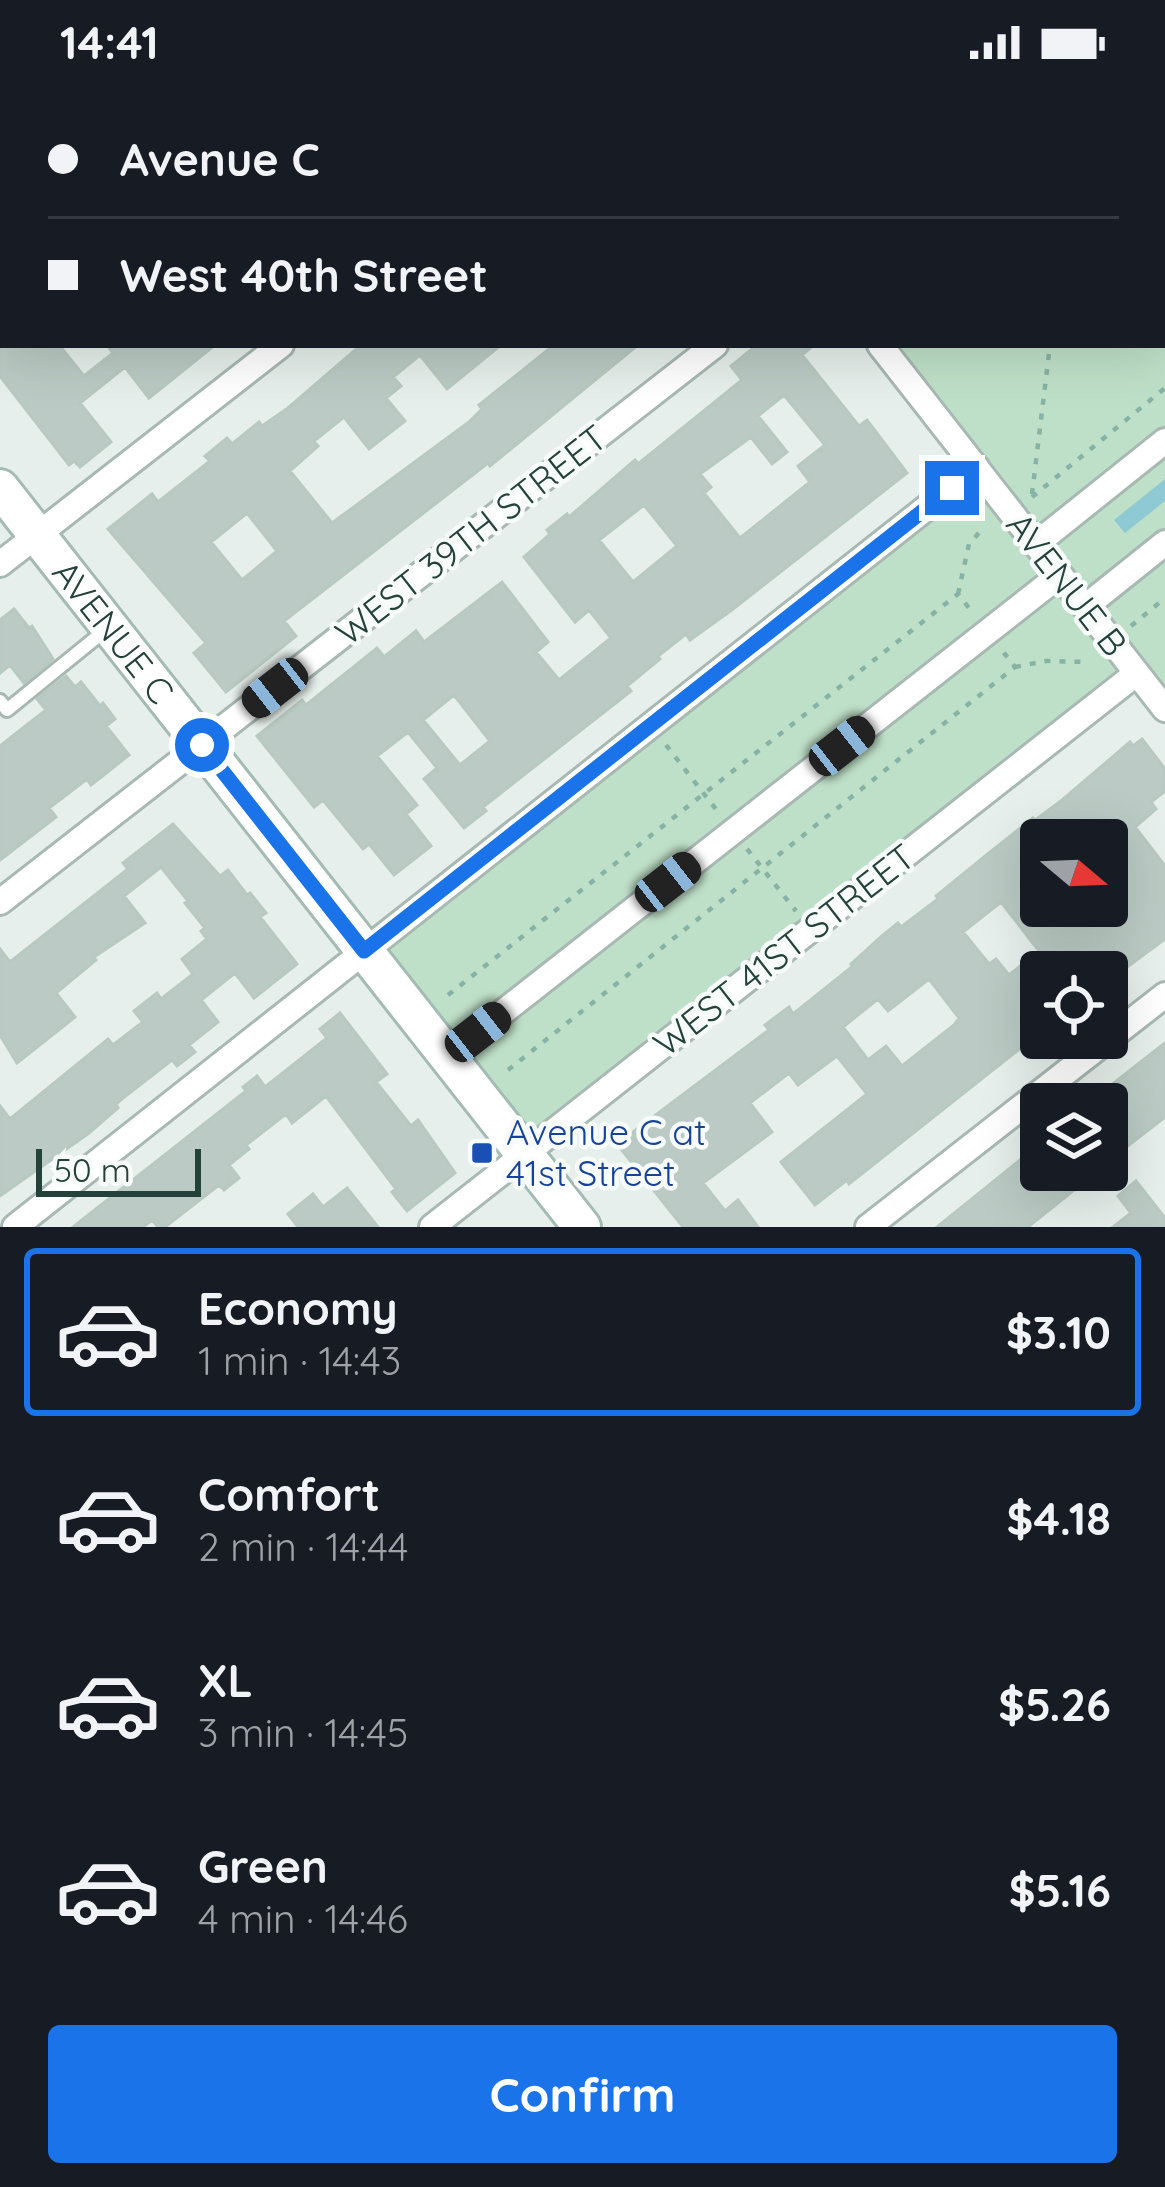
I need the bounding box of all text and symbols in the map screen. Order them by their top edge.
text: 14:41 [60,14,159,70]
text: Avenue C [120,131,320,187]
text: West 40th Street [120,247,488,303]
street label: WEST 39TH STREET [326,415,615,655]
route end [925,461,979,515]
street label: AVENUE B [997,503,1137,665]
street label: AVENUE C [43,551,184,712]
car [236,652,314,724]
car [803,710,881,782]
route start [175,718,229,772]
north arrow [1020,819,1128,927]
map controls [1020,819,1128,1191]
street label: WEST 41ST STREET [644,833,923,1066]
car [629,846,707,918]
button: locate [1020,951,1128,1059]
car [439,996,517,1068]
button: layers [1020,1083,1128,1191]
place label: Avenue C at 41st Street [506,1109,706,1195]
marker: Avenue C at 41st Street [469,1140,495,1166]
scale bar [36,1143,201,1196]
text: 50 m [54,1149,131,1190]
icon: car [54,1278,162,1386]
text: Economy [198,1280,398,1336]
text: $3.10 [1006,1304,1111,1360]
text: 1 min · 14:43 [198,1336,401,1385]
icon: car [54,1464,162,1572]
text: Comfort [198,1466,380,1522]
text: $4.18 [1007,1490,1111,1546]
text: 2 min · 14:44 [198,1522,408,1571]
icon: car [54,1650,162,1758]
text: XL [198,1652,253,1708]
text: $5.26 [998,1676,1111,1732]
text: 3 min · 14:45 [198,1708,408,1757]
icon: car [54,1836,162,1944]
text: Green [198,1838,328,1894]
text: $5.16 [1009,1862,1111,1918]
text: 4 min · 14:46 [198,1894,408,1943]
button: Confirm [48,2025,1117,2163]

